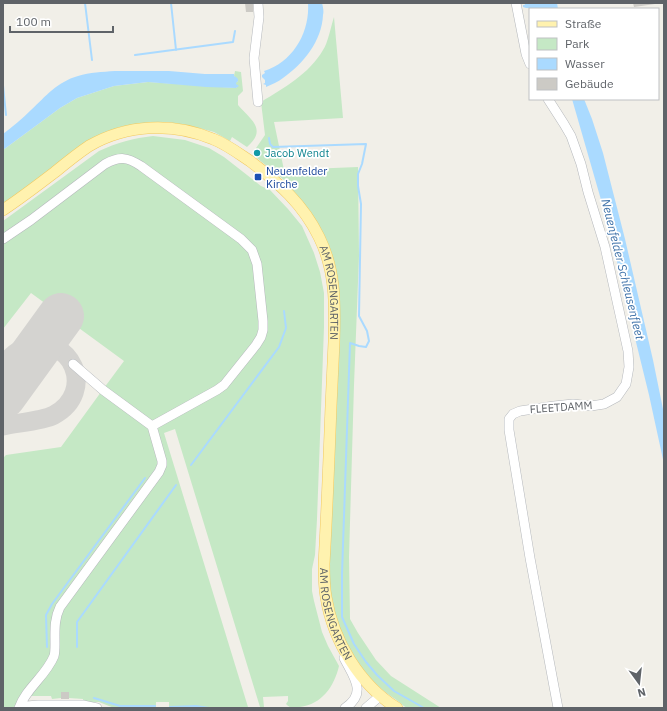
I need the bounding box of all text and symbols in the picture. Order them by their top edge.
scale bar [10,8,113,34]
legend [529,8,659,100]
text: 100 m [16,14,51,29]
text: Straße [565,16,602,31]
text: Park [565,36,590,51]
text: Wasser [565,56,605,71]
text: Gebäude [565,76,614,91]
place label: Jacob Wendt [265,146,329,160]
marker: Jacob Wendt [252,148,262,158]
place label: Neuenfelder Kirche [266,164,327,191]
marker: Neuenfelder Kirche [253,172,263,182]
water label: Neuenfelder Schleusenfleet [598,197,648,342]
street label: AM ROSENGARTEN [316,243,341,340]
street label: FLEETDAMM [529,398,593,416]
street label: AM ROSENGARTEN [317,568,355,663]
north arrow [619,663,659,703]
text: N [636,685,647,700]

